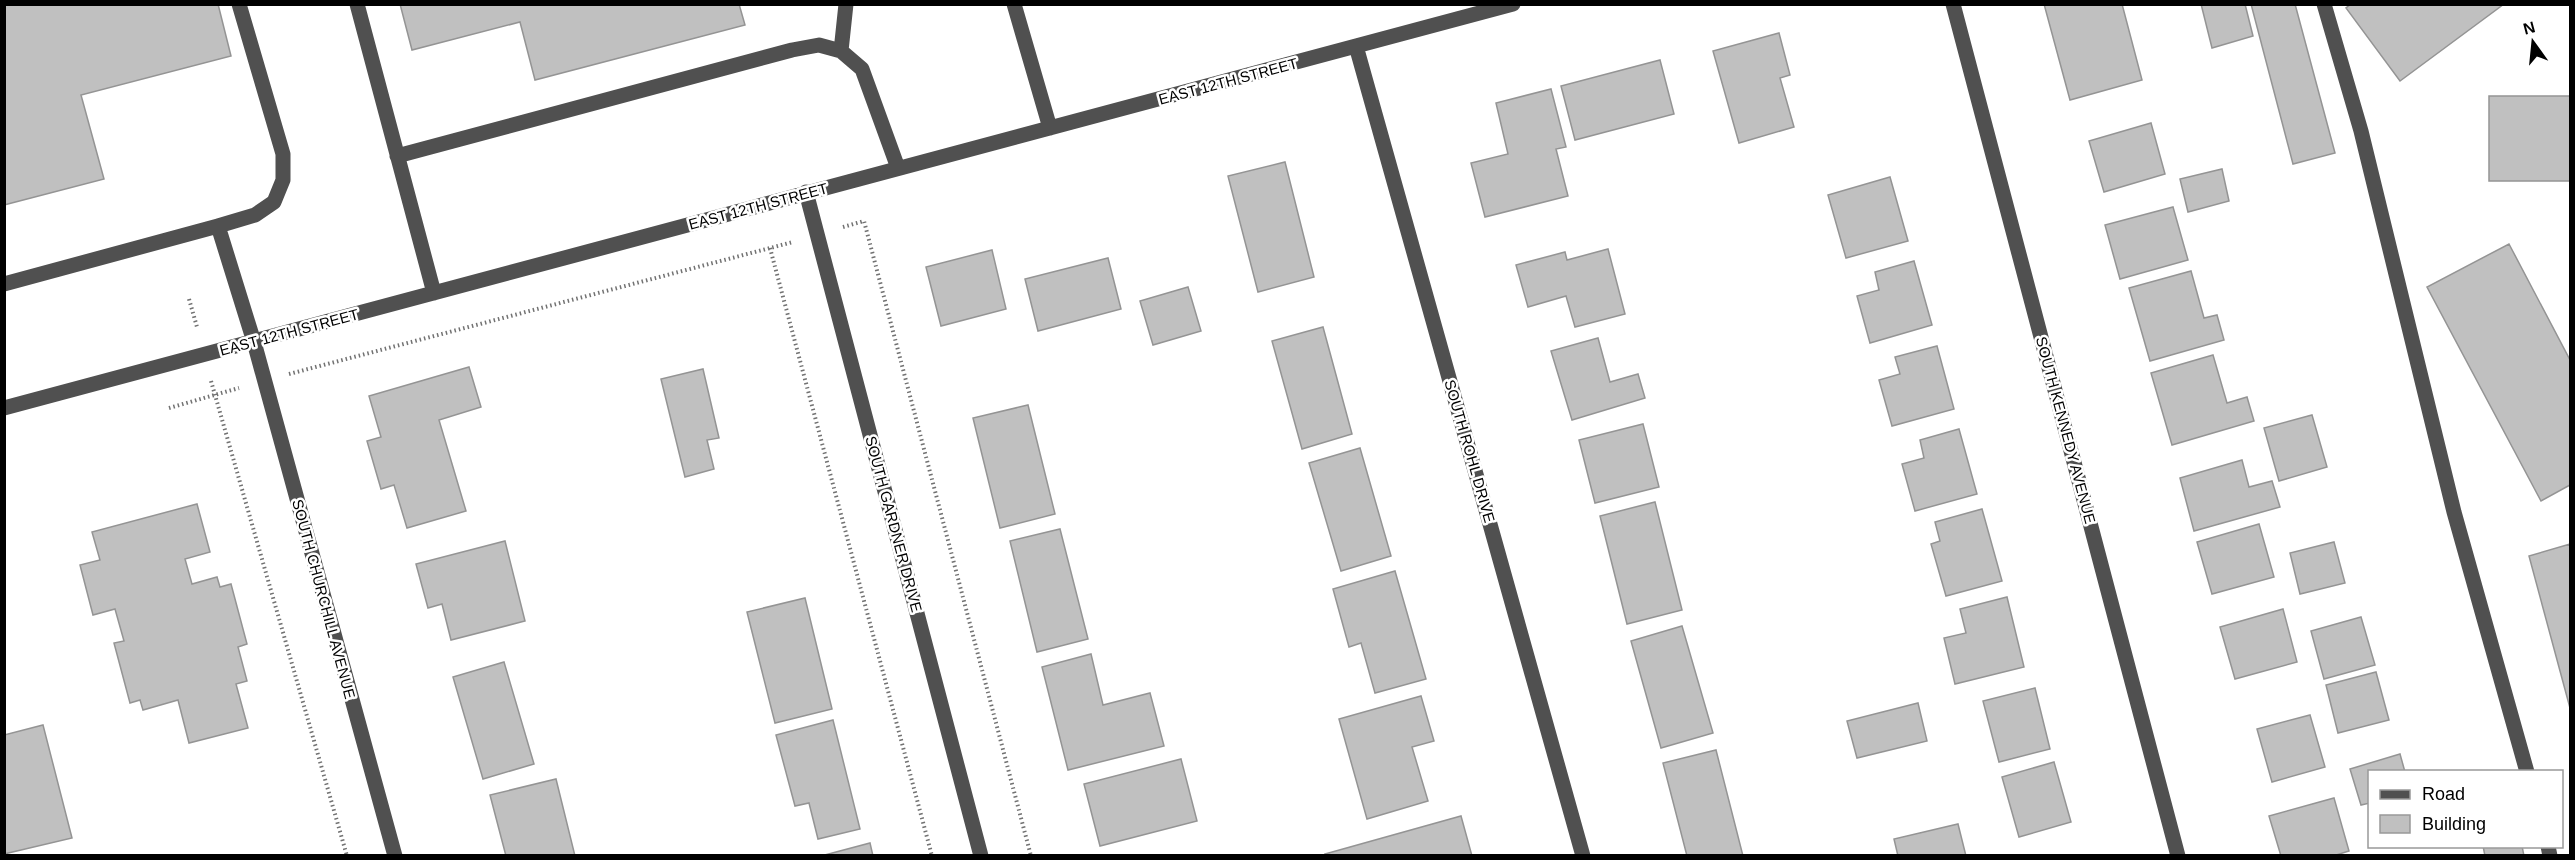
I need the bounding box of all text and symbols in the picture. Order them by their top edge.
north arrow [2503,12,2563,72]
text: N [2521,18,2537,38]
street label: EAST 12TH STREET [1157,54,1299,108]
street label: EAST 12TH STREET [687,179,829,233]
street label: EAST 12TH STREET [218,305,360,359]
street label: SOUTH KENNEDY AVENUE [2033,335,2099,525]
street label: SOUTH ROHL DRIVE [1441,378,1499,524]
street label: SOUTH GARDNER DRIVE [862,434,926,614]
street label: SOUTH CHURCHILL AVENUE [289,497,359,701]
legend [2368,770,2563,848]
text: Road [2422,784,2465,804]
text: Building [2422,814,2486,834]

